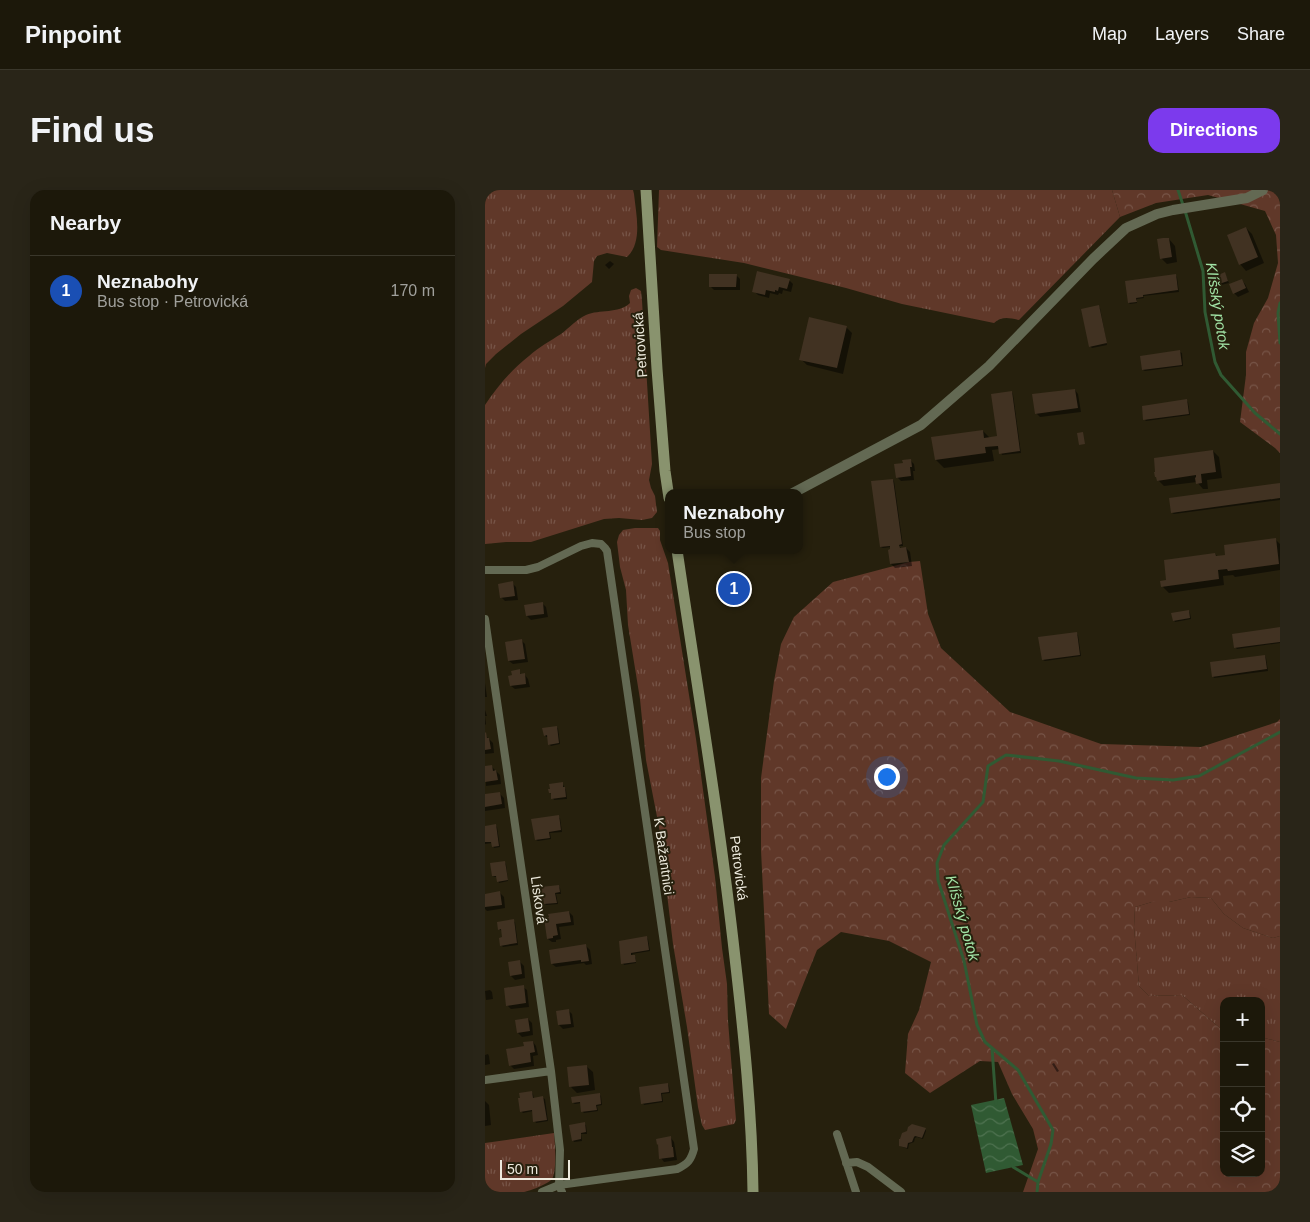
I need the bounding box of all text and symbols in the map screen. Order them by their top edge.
text: Pinpoint [25,21,121,48]
text: Map [1092,24,1127,44]
text: Layers [1155,24,1209,44]
text: Share [1237,24,1285,44]
button: Directions [1148,108,1280,153]
text: Find us [30,110,154,149]
text: Nearby [50,211,121,234]
water label: Klíšský potok [1203,261,1234,352]
text: Neznabohy [97,271,198,292]
text: 1 [62,282,70,299]
text: 170 m [391,282,435,299]
text: Bus stop · Petrovická [97,293,248,310]
street label: Petrovická [630,312,650,378]
popup [665,489,803,554]
text: Neznabohy [683,502,785,523]
text: Bus stop [683,524,746,541]
pin: 1 [718,570,750,608]
your location [874,764,900,790]
street label: K Bažantnici [651,816,677,896]
street label: Petrovická [727,835,751,902]
water label: Klíšský potok [943,873,984,964]
street label: Lísková [528,875,550,925]
map controls [1220,997,1265,1177]
button: + [1220,997,1265,1042]
button: − [1220,1042,1265,1087]
button: locate [1220,1087,1265,1132]
button: layers [1220,1132,1265,1177]
scale bar [500,1157,570,1180]
text: 50 m [507,1161,538,1177]

